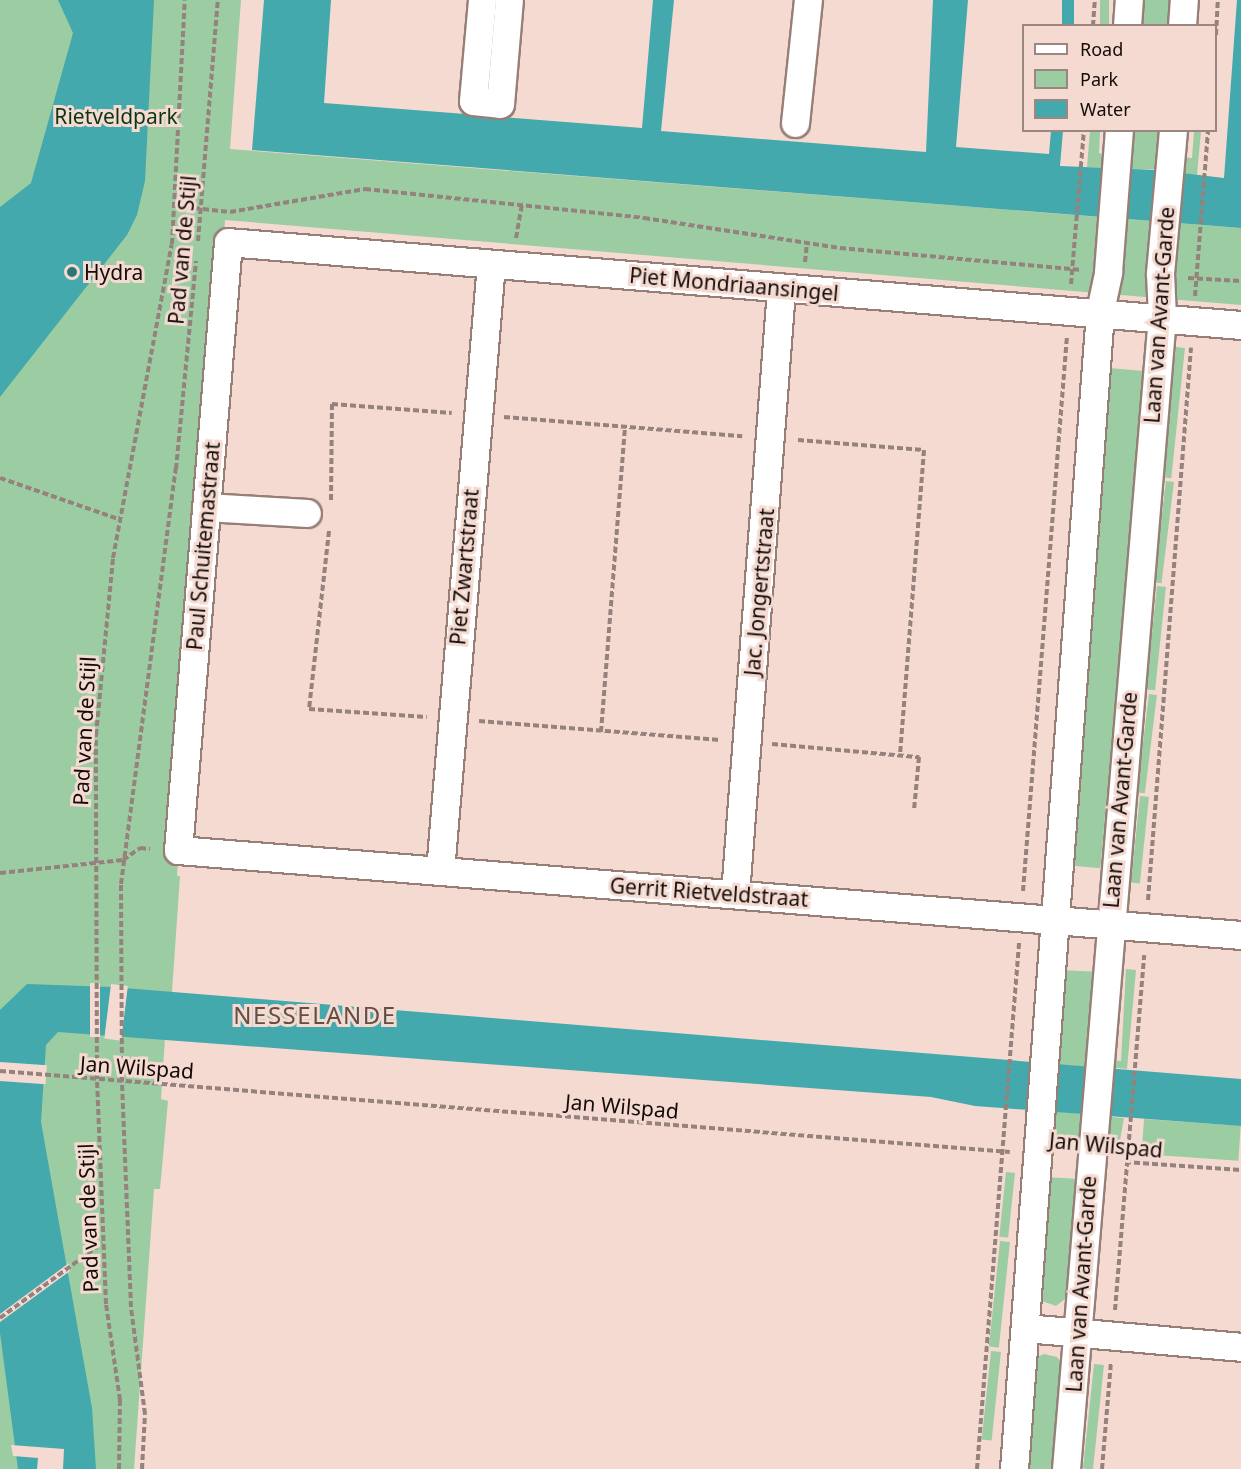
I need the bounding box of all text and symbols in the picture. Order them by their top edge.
legend [1022,24,1217,132]
text: Road [1080,37,1123,61]
text: Park [1080,67,1118,91]
text: Water [1080,97,1131,121]
park label: Rietveldpark [54,103,178,129]
street label: Pad van de Stijl [163,175,201,325]
street label: Laan van Avant-Garde [1139,206,1179,424]
place label: Hydra [84,259,143,285]
street label: Piet Mondriaansingel [628,262,840,306]
marker: Hydra [65,265,79,279]
street label: Paul Schuitemastraat [181,441,225,651]
street label: Piet Zwartstraat [445,488,483,646]
street label: Jac. Jongertstraat [739,507,779,677]
street label: Pad van de Stijl [68,656,100,806]
street label: Laan van Avant-Garde [1098,691,1142,909]
street label: Gerrit Rietveldstraat [609,872,809,912]
district label: NESSELANDE [233,1001,397,1029]
street label: Jan Wilspad [79,1050,195,1084]
street label: Jan Wilspad [564,1088,680,1124]
street label: Jan Wilspad [1048,1127,1164,1163]
street label: Pad van de Stijl [73,1143,103,1293]
street label: Laan van Avant-Garde [1061,1175,1101,1393]

